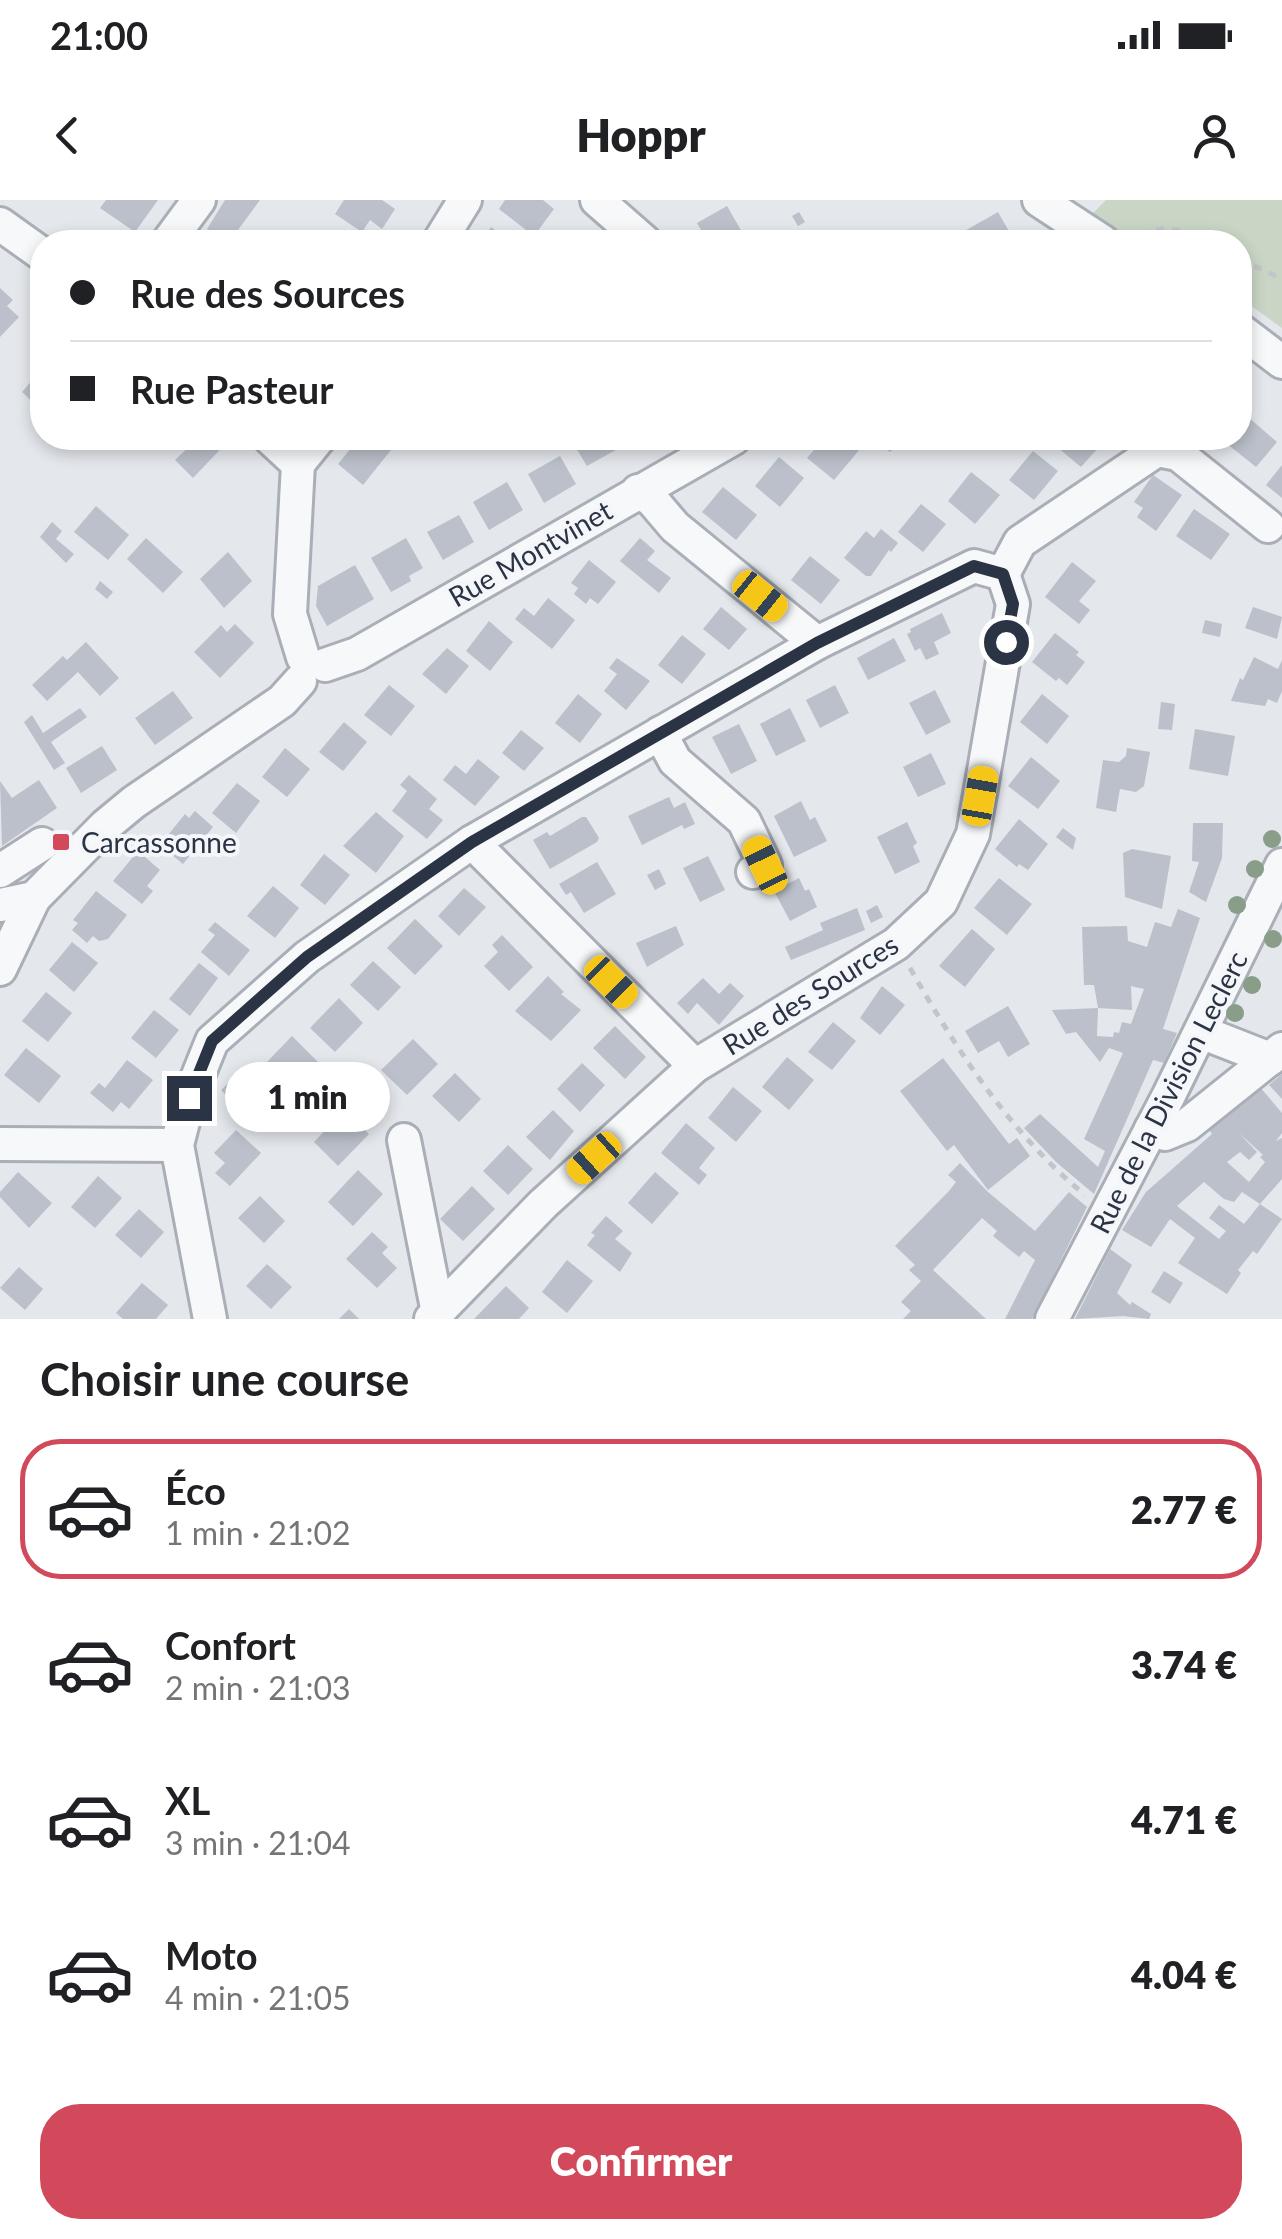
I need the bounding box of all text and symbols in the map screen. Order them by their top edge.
text: 21:00 [50,12,148,58]
icon: back [40,108,95,163]
text: Hoppr [576,108,706,162]
icon: person [1187,108,1242,163]
text: Rue des Sources [130,270,405,316]
text: Rue Pasteur [130,366,333,412]
street label: Rue Montvinet [442,493,618,613]
car [727,565,793,627]
route start [984,620,1029,665]
car [960,764,1000,828]
place label: Carcassonne [81,825,237,859]
marker: Carcassonne [50,831,72,853]
car [738,831,792,899]
street label: Rue des Sources [716,926,904,1062]
street label: Rue de la Division Leclerc [1082,945,1254,1239]
car [579,950,643,1014]
callout: 1 min [224,1063,389,1133]
route end [167,1076,212,1121]
text: 1 min [268,1077,347,1116]
car [562,1127,626,1189]
text: Choisir une course [40,1352,409,1406]
icon: car [45,1464,135,1554]
text: Éco [165,1467,226,1513]
text: 2.77 € [1131,1486,1237,1532]
text: 1 min · 21:02 [165,1513,351,1552]
icon: car [45,1619,135,1709]
text: Confort [165,1622,296,1668]
text: 3.74 € [1131,1641,1237,1687]
text: 2 min · 21:03 [165,1668,351,1707]
icon: car [45,1774,135,1864]
text: XL [165,1777,210,1823]
text: 4.71 € [1131,1796,1237,1842]
text: 3 min · 21:04 [165,1823,351,1862]
icon: car [45,1929,135,2019]
text: Moto [165,1932,258,1978]
text: 4.04 € [1131,1951,1237,1997]
text: 4 min · 21:05 [165,1978,351,2017]
button: Confirmer [40,2104,1242,2219]

